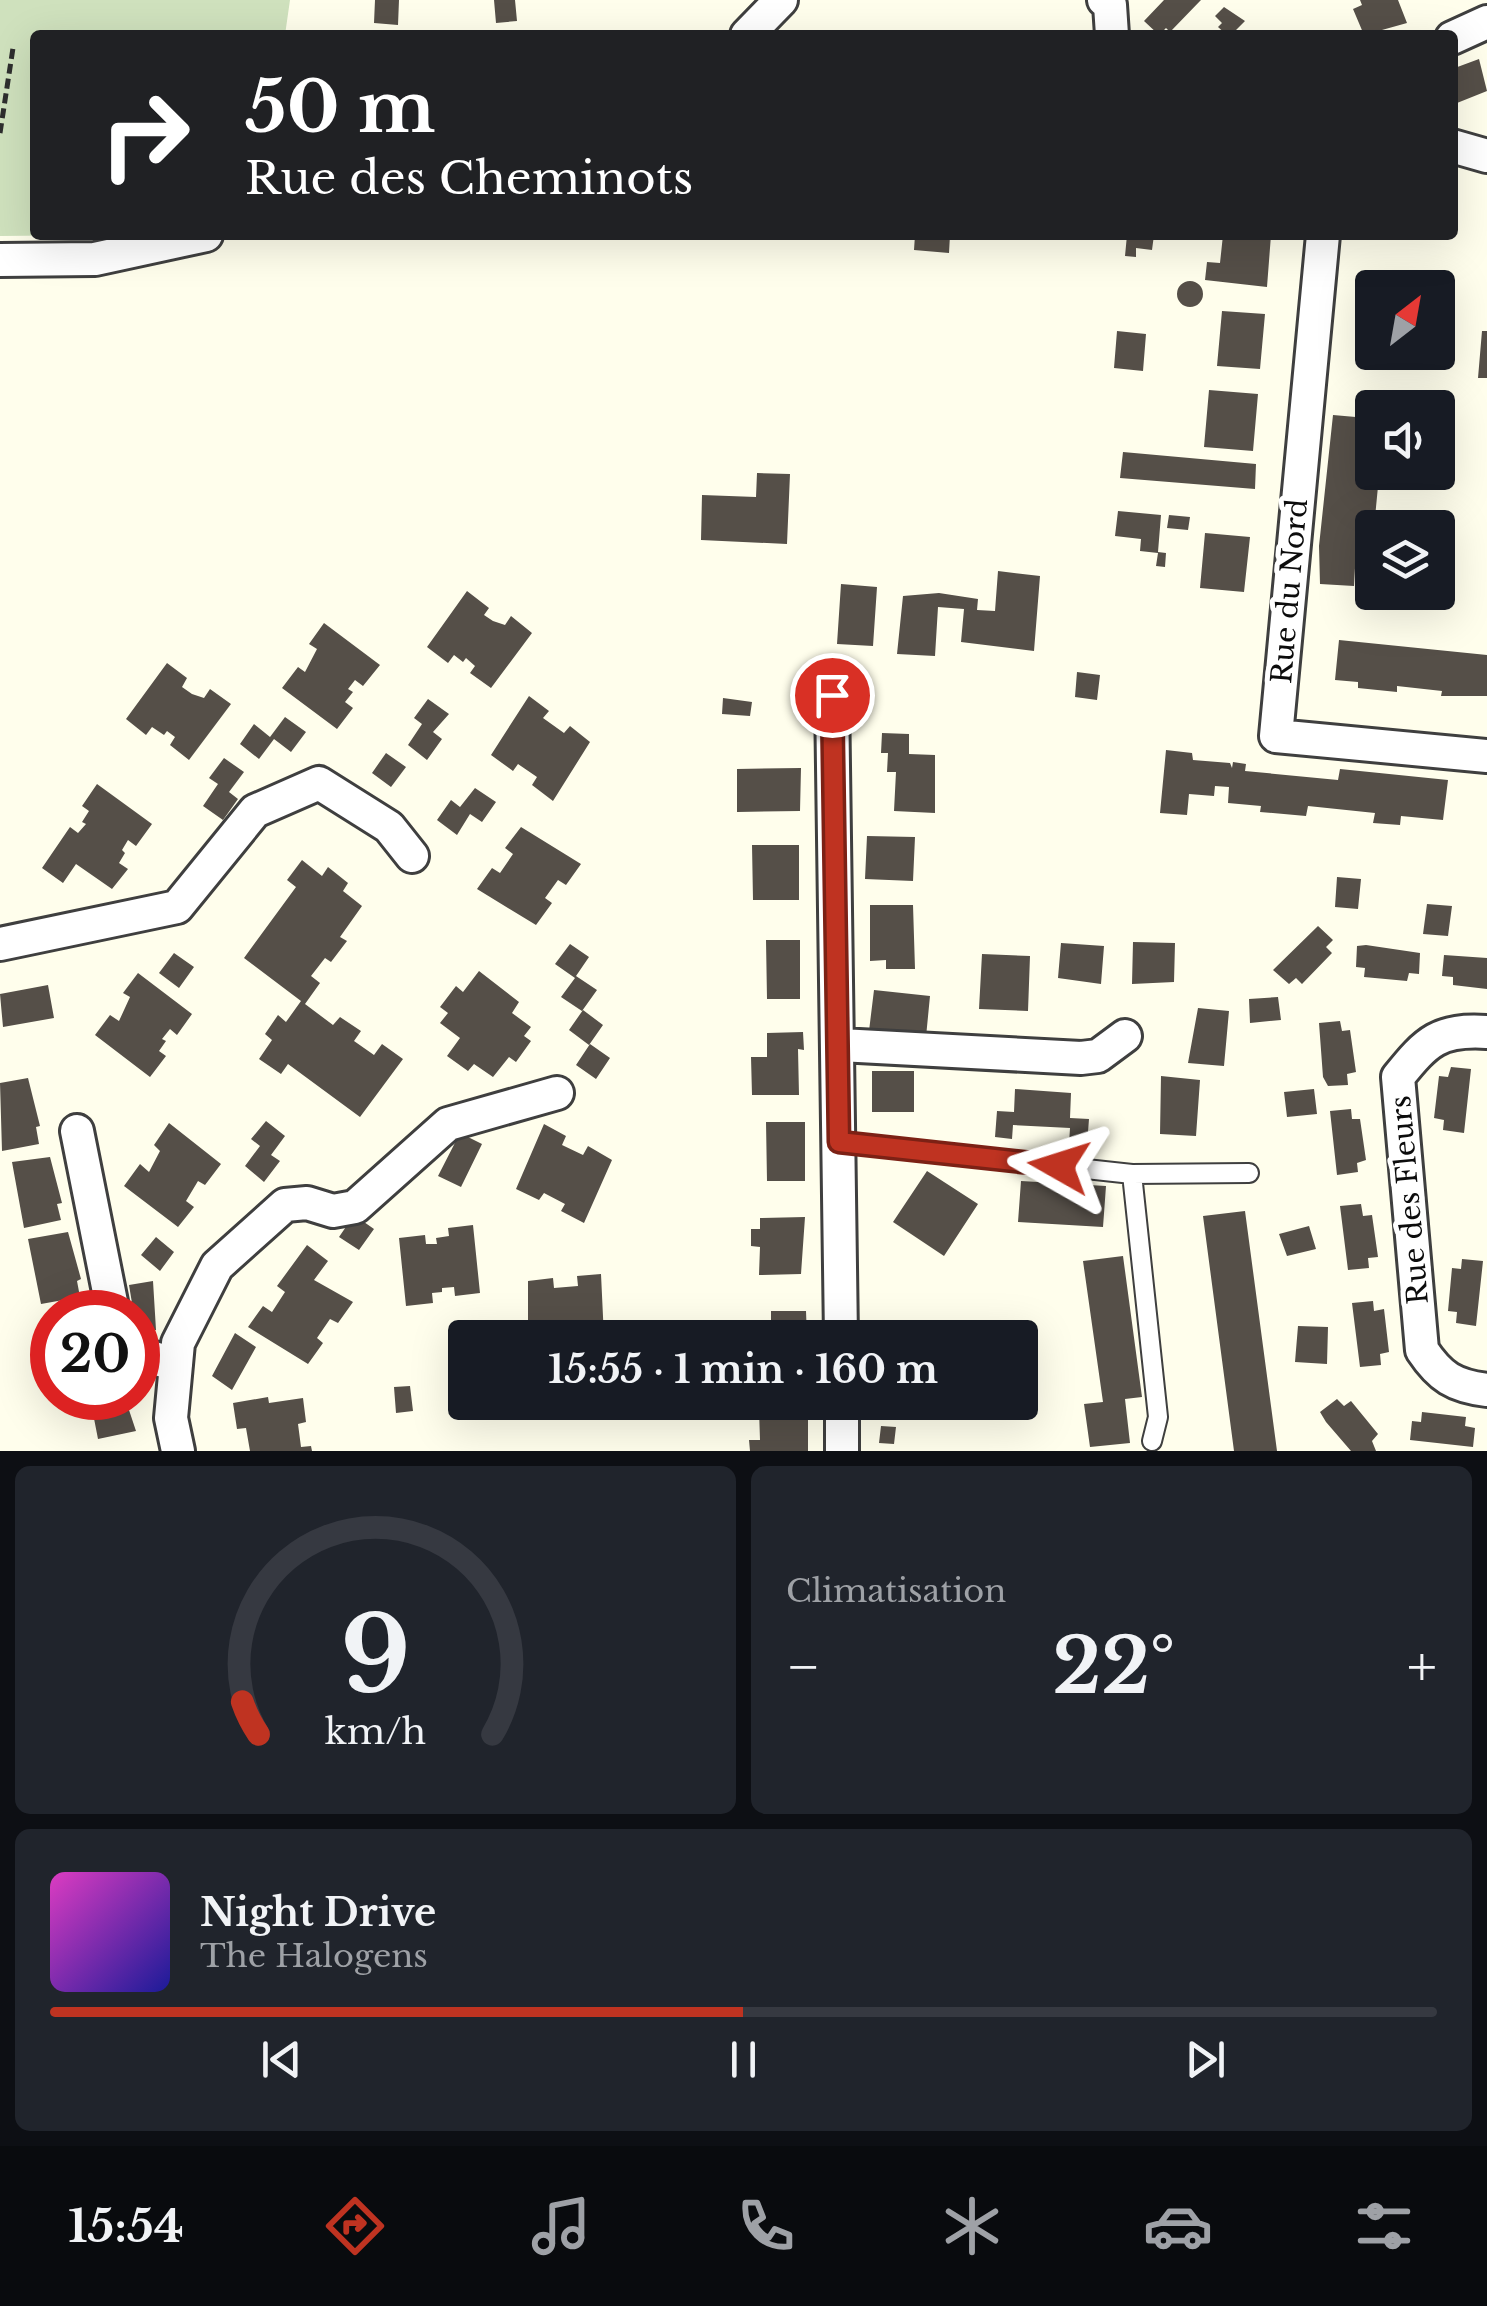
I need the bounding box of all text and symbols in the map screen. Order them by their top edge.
text: 50 m [245,64,436,151]
icon: right [80,70,210,200]
text: Rue des Cheminots [245,150,693,206]
north arrow [1355,270,1455,370]
map controls [1355,270,1455,610]
button: sound [1355,390,1455,490]
street label: Rue du Nord [1264,497,1315,685]
button: layers [1355,510,1455,610]
pin [790,653,875,738]
icon: arrive [805,668,860,723]
street label: Rue des Fleurs [1383,1094,1436,1306]
position arrow [1007,1114,1111,1218]
speed limit sign: 20 [30,1290,160,1420]
text: 15:55 · 1 min · 160 m [548,1346,938,1393]
text: Climatisation [786,1571,1006,1611]
text: 9 [340,1591,411,1720]
text: 22° [1052,1620,1175,1713]
text: − [786,1633,821,1701]
text: + [1407,1633,1437,1701]
text: km/h [325,1709,426,1754]
text: Night Drive [200,1889,436,1936]
text: The Halogens [200,1936,428,1976]
icon: previous [254,2032,309,2087]
icon: pause [716,2032,771,2087]
icon: next [1178,2032,1233,2087]
icon: directions [320,2191,390,2261]
icon: music [526,2191,596,2261]
icon: phone [731,2191,801,2261]
icon: climate [937,2191,1007,2261]
icon: car [1143,2191,1213,2261]
icon: filters [1349,2191,1419,2261]
text: 15:54 [68,2198,184,2254]

